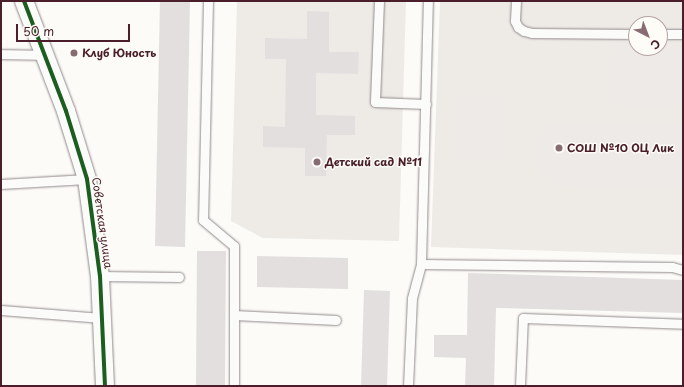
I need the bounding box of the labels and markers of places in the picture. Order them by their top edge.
place label: Клуб Юность [82,46,157,60]
marker: Клуб Юность [69,48,79,58]
place label: СОШ №10 ОЦ Лик [567,141,675,155]
marker: СОШ №10 ОЦ Лик [554,143,564,153]
place label: Детский сад №11 [325,155,423,169]
marker: Детский сад №11 [312,157,322,167]

